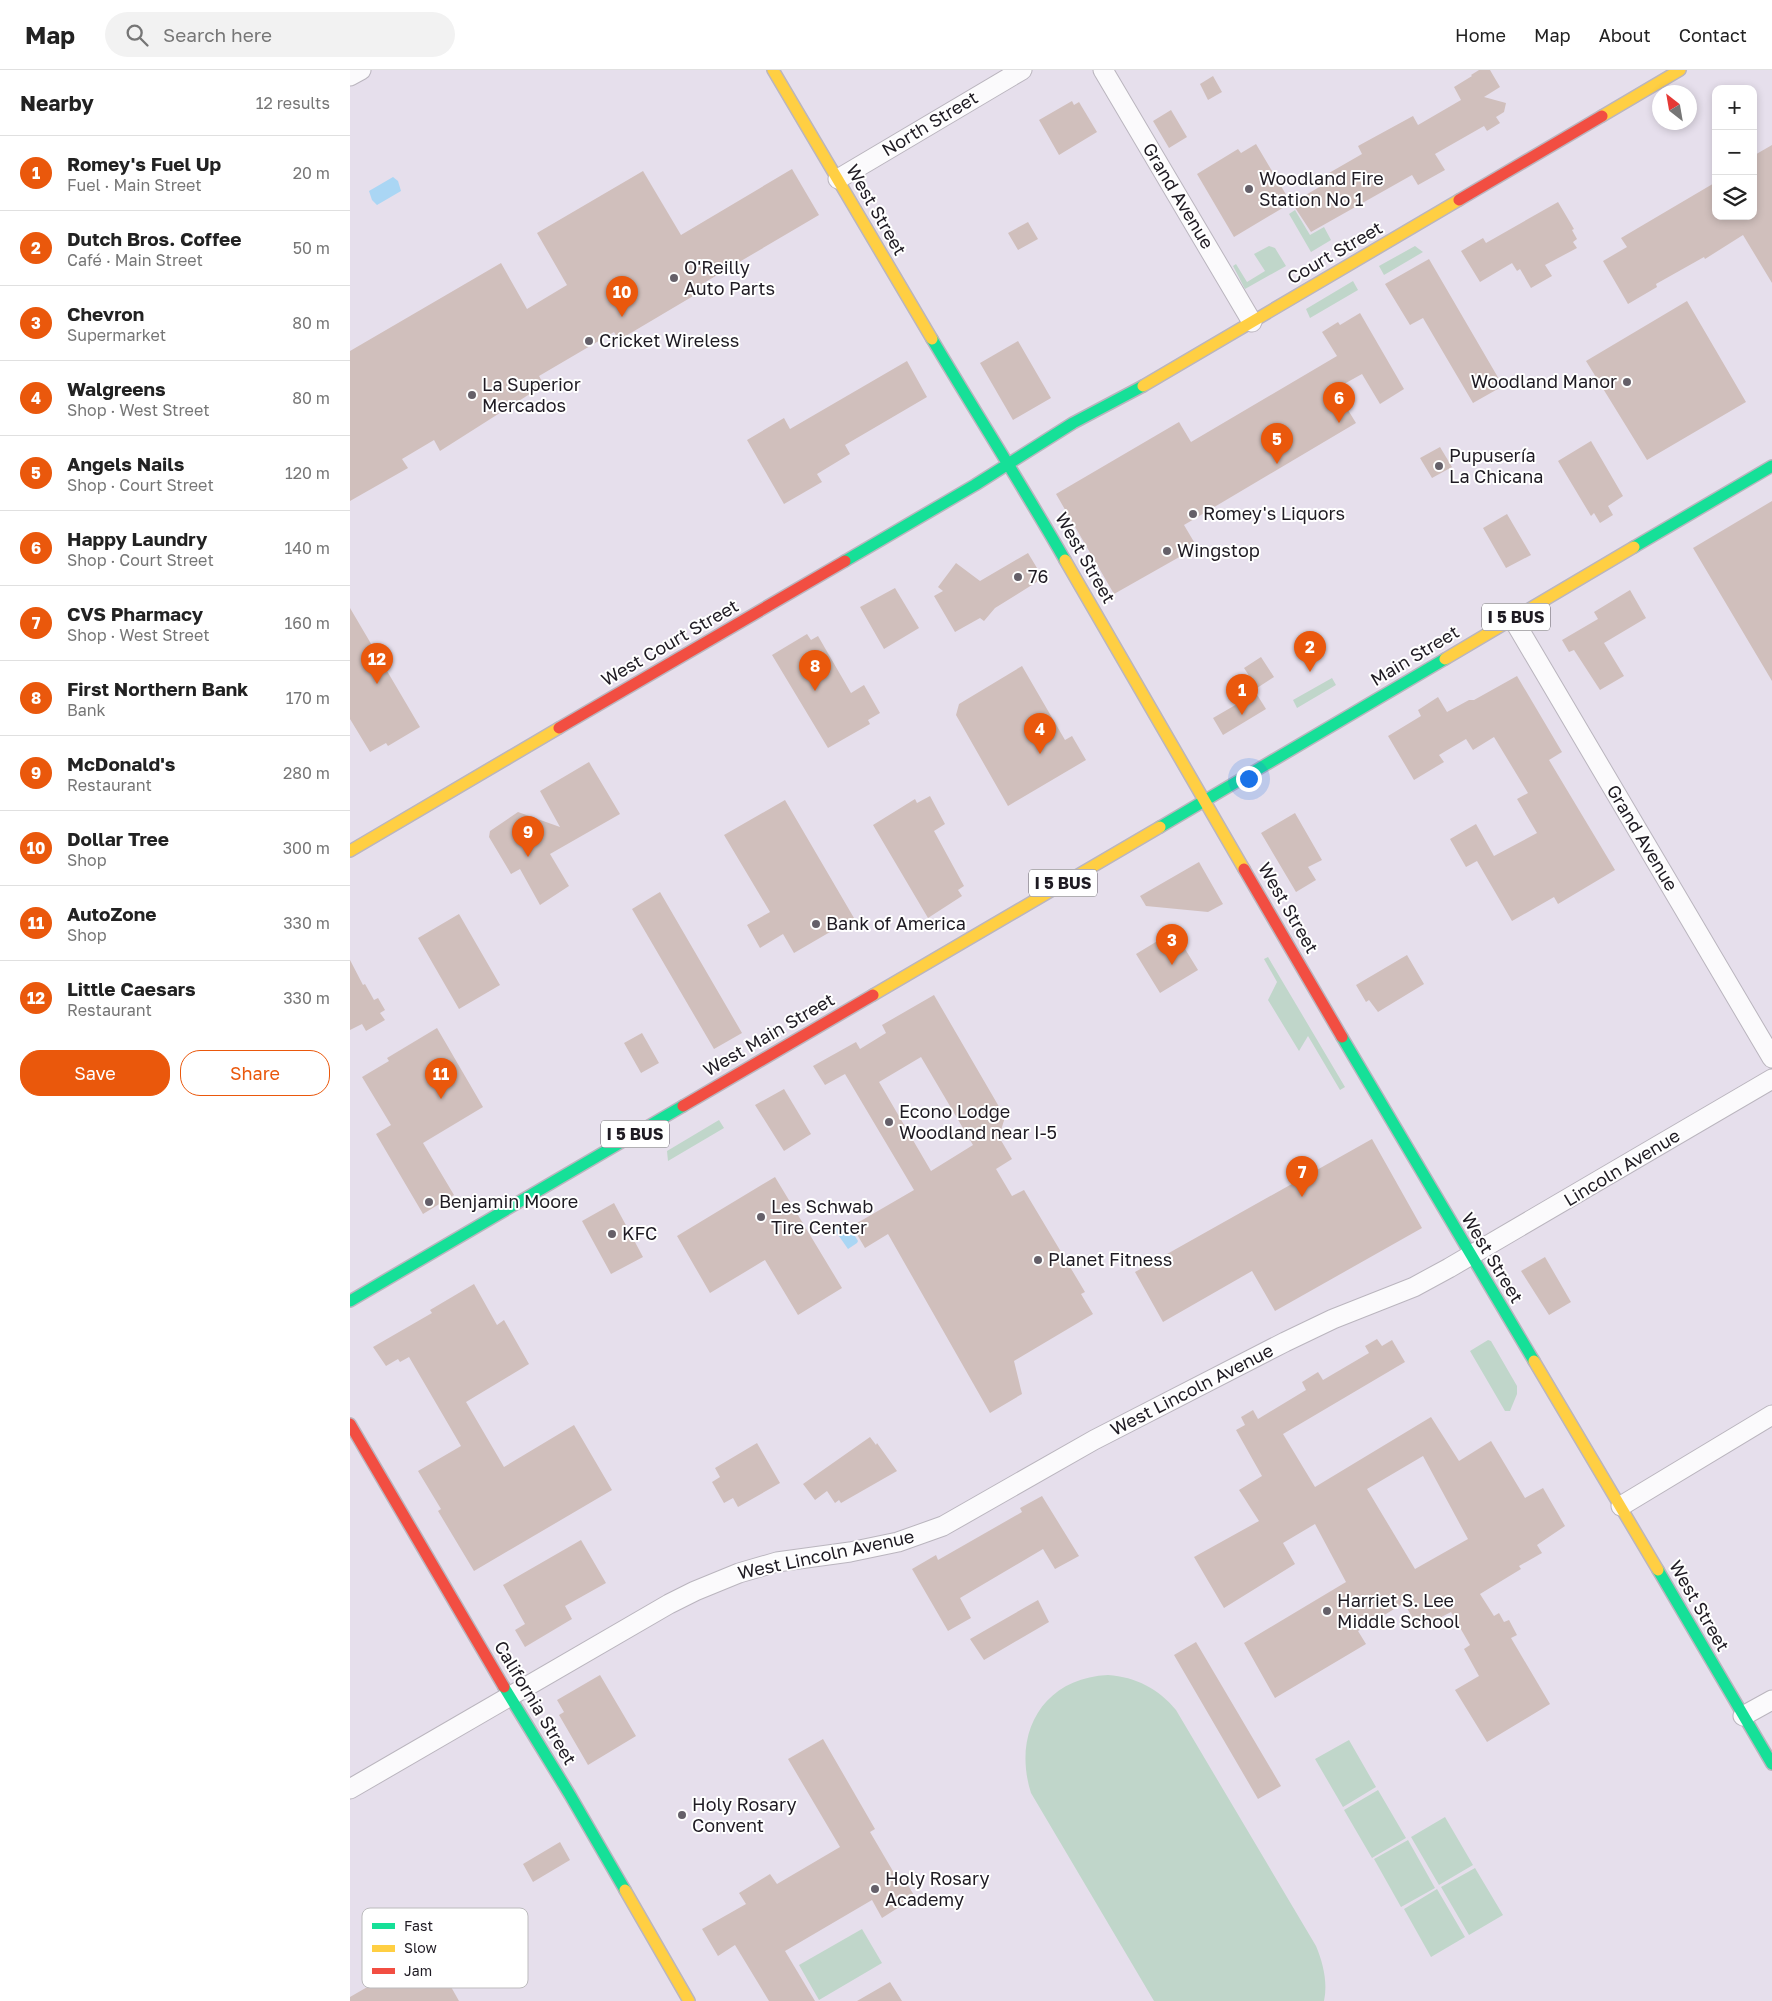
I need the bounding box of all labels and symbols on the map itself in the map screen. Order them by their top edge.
north arrow [1652,85,1697,130]
street label: North Street [878,86,981,160]
street label: Grand Avenue [1139,138,1219,253]
street label: West Street [842,160,912,259]
place label: Woodland Fire Station No 1 [1259,167,1384,210]
marker: Woodland Fire Station No 1 [1243,183,1255,195]
street label: Court Street [1283,216,1386,288]
place label: O'Reilly Auto Parts [684,256,775,299]
marker: O'Reilly Auto Parts [668,272,680,284]
pin: 10 [606,276,638,317]
place label: Cricket Wireless [599,329,739,351]
marker: Cricket Wireless [583,335,595,347]
place label: Woodland Manor [1471,370,1617,392]
place label: La Superior Mercados [482,373,581,416]
marker: Woodland Manor [1621,376,1633,388]
pin: 6 [1323,382,1355,423]
marker: La Superior Mercados [466,389,478,401]
pin: 5 [1261,423,1293,464]
place label: Pupusería La Chicana [1449,444,1543,487]
marker: Pupusería La Chicana [1433,460,1445,472]
place label: Romey's Liquors [1203,502,1345,524]
street label: West Street [1051,508,1121,607]
marker: Romey's Liquors [1187,508,1199,520]
place label: Wingstop [1177,539,1260,561]
marker: Wingstop [1161,545,1173,557]
place label: 76 [1028,565,1048,587]
marker: 76 [1012,571,1024,583]
street label: West Court Street [597,594,742,690]
road number: I 5 BUS [1482,604,1550,630]
street label: Main Street [1366,620,1463,690]
pin: 2 [1294,631,1326,672]
pin: 12 [361,643,393,684]
pin: 8 [799,650,831,691]
pin: 1 [1226,674,1258,715]
pin: 4 [1024,713,1056,754]
your location [1236,766,1262,792]
street label: Grand Avenue [1603,780,1683,895]
pin: 9 [512,816,544,857]
street label: West Street [1254,858,1324,957]
road number: I 5 BUS [1029,870,1097,896]
place label: Bank of America [826,912,966,934]
marker: Bank of America [810,918,822,930]
pin: 3 [1156,924,1188,965]
street label: West Main Street [699,988,838,1081]
pin: 11 [425,1058,457,1099]
place label: Econo Lodge Woodland near I-5 [899,1100,1057,1143]
marker: Econo Lodge Woodland near I-5 [883,1116,895,1128]
road number: I 5 BUS [601,1120,669,1148]
street label: Lincoln Avenue [1559,1124,1684,1210]
pin: 7 [1286,1156,1318,1197]
place label: Benjamin Moore [439,1190,578,1212]
place label: Les Schwab Tire Center [771,1195,873,1238]
marker: Benjamin Moore [423,1196,435,1208]
street label: West Street [1457,1208,1528,1307]
marker: Les Schwab Tire Center [755,1211,767,1223]
place label: KFC [622,1222,657,1244]
marker: KFC [606,1228,618,1240]
place label: Planet Fitness [1048,1248,1172,1270]
marker: Planet Fitness [1032,1254,1044,1266]
street label: West Lincoln Avenue [1106,1338,1277,1440]
street label: West Lincoln Avenue [736,1525,916,1583]
street label: West Street [1665,1556,1735,1655]
place label: Harriet S. Lee Middle School [1337,1589,1460,1632]
marker: Harriet S. Lee Middle School [1321,1605,1333,1617]
street label: California Street [490,1636,582,1769]
place label: Holy Rosary Convent [692,1793,797,1836]
marker: Holy Rosary Convent [676,1809,688,1821]
place label: Holy Rosary Academy [885,1867,990,1910]
marker: Holy Rosary Academy [869,1883,881,1895]
legend [362,1908,528,1988]
text: Fast [404,1917,433,1934]
text: Slow [404,1939,437,1956]
text: Jam [404,1962,432,1979]

